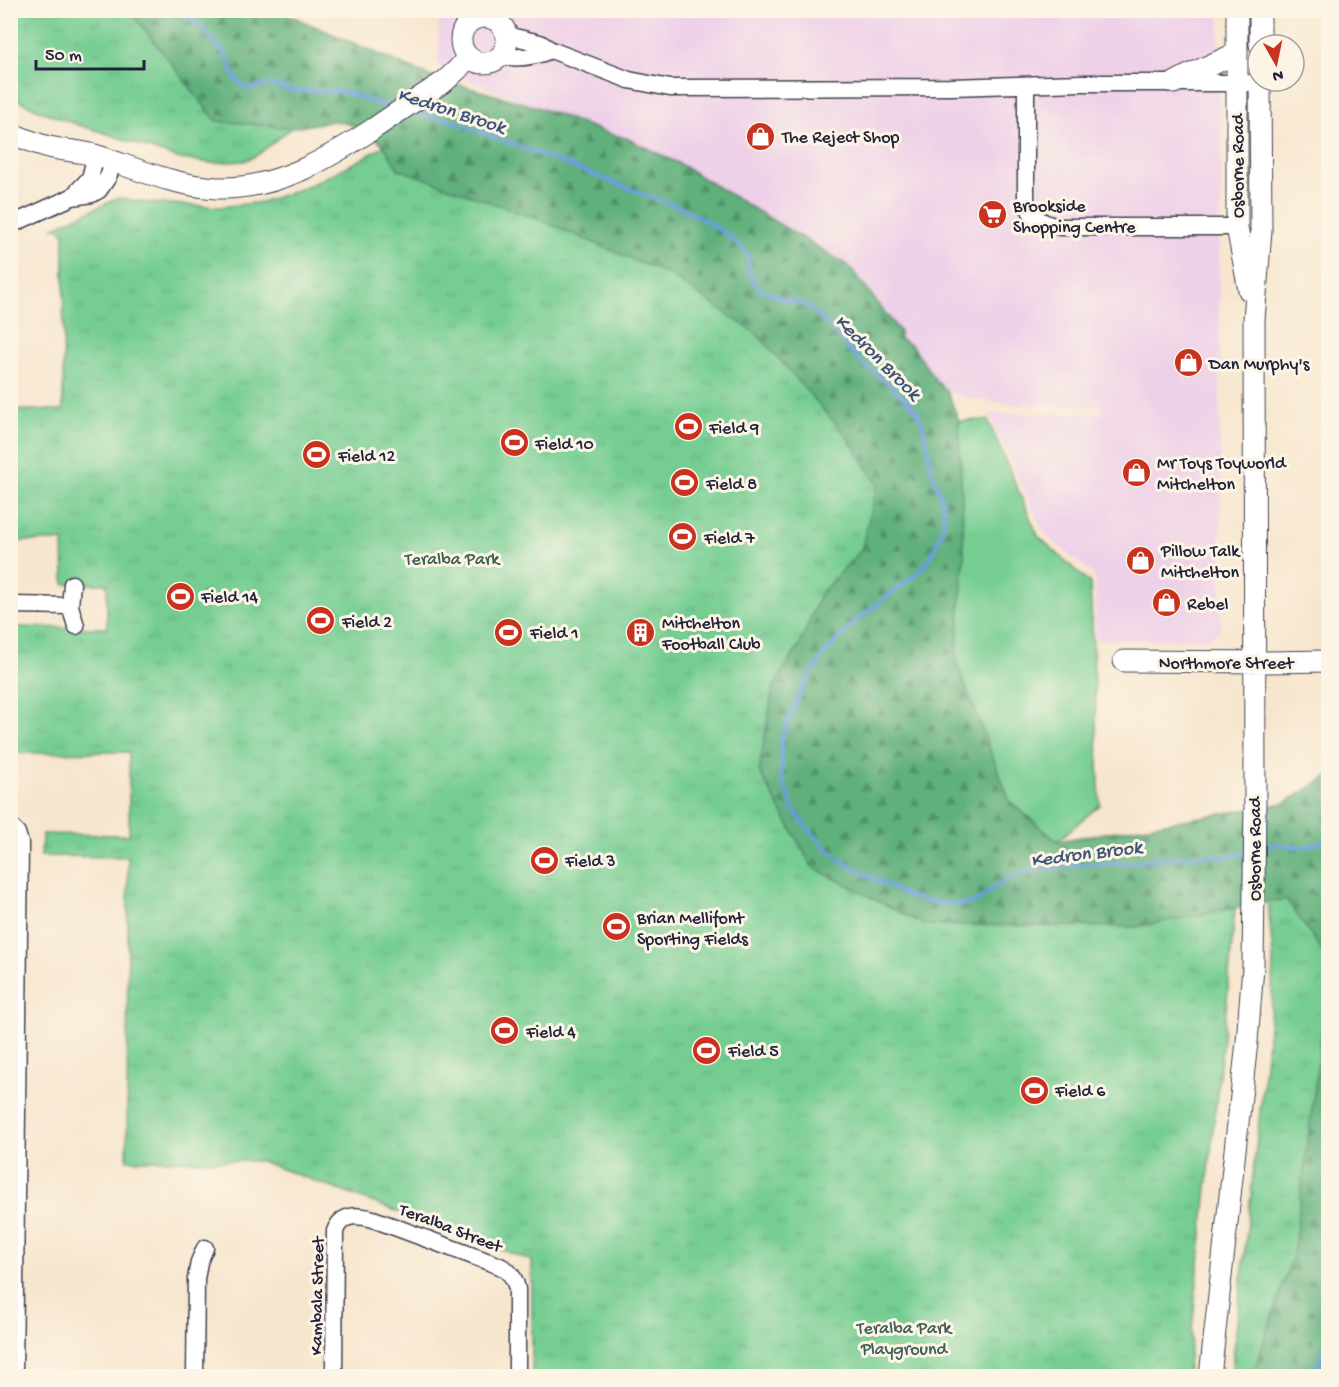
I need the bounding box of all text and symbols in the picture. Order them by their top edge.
scale bar [36,33,144,71]
north arrow [1246,33,1306,93]
text: 50 m [45,46,82,67]
text: N [1271,64,1284,85]
water label: Kedron Brook [394,84,510,141]
street label: Osborne Road [1229,113,1250,218]
shop icon: The Reject Shop [745,120,777,152]
place label: The Reject Shop [781,128,899,149]
place label: Brookside Shopping Centre [1012,197,1136,239]
supermarket icon: Brookside Shopping Centre [976,199,1008,231]
water label: Kedron Brook [829,311,926,408]
shop icon: Dan Murphy's [1172,347,1204,379]
place label: Dan Murphy's [1208,355,1311,376]
sports icon: Field 9 [672,411,704,443]
place label: Field 9 [708,419,759,440]
sports icon: Field 10 [498,427,530,459]
place label: Field 10 [534,435,594,456]
sports icon: Field 12 [301,439,333,471]
place label: Field 12 [337,447,395,468]
place label: Mr Toys Toyworld Mitchelton [1157,454,1287,496]
shop icon: Mr Toys Toyworld Mitchelton [1120,456,1152,488]
sports icon: Field 8 [669,467,701,499]
place label: Field 8 [705,475,757,496]
sports icon: Field 7 [667,521,699,553]
place label: Field 7 [703,529,755,550]
place label: Pillow Talk Mitchelton [1160,542,1241,584]
shop icon: Pillow Talk Mitchelton [1124,544,1156,576]
park label: Teralba Park [404,550,501,571]
sports icon: Field 14 [164,580,196,612]
shop icon: Rebel [1150,587,1182,619]
place label: Field 14 [200,588,258,609]
place label: Rebel [1187,595,1229,616]
sports icon: Field 2 [305,605,337,637]
place label: Field 2 [341,613,392,634]
place label: Mitchelton Football Club [661,614,761,656]
sports icon: Field 1 [493,616,525,648]
building icon: Mitchelton Football Club [625,616,657,648]
place label: Field 1 [529,624,578,645]
street label: Northmore Street [1159,654,1295,675]
street label: Osborne Road [1246,796,1267,901]
water label: Kedron Brook [1030,837,1145,874]
sports icon: Field 3 [528,844,560,876]
place label: Field 3 [564,852,616,873]
place label: Brian Mellifont Sporting Fields [636,909,749,951]
sports icon: Brian Mellifont Sporting Fields [600,911,632,943]
sports icon: Field 4 [489,1015,521,1047]
place label: Field 4 [525,1023,576,1044]
sports icon: Field 5 [691,1034,723,1066]
place label: Field 5 [727,1042,779,1063]
sports icon: Field 6 [1018,1074,1050,1106]
place label: Field 6 [1054,1082,1106,1103]
street label: Teralba Street [395,1200,506,1259]
street label: Kambala Street [307,1235,330,1355]
park label: Teralba Park Playground [856,1319,953,1361]

